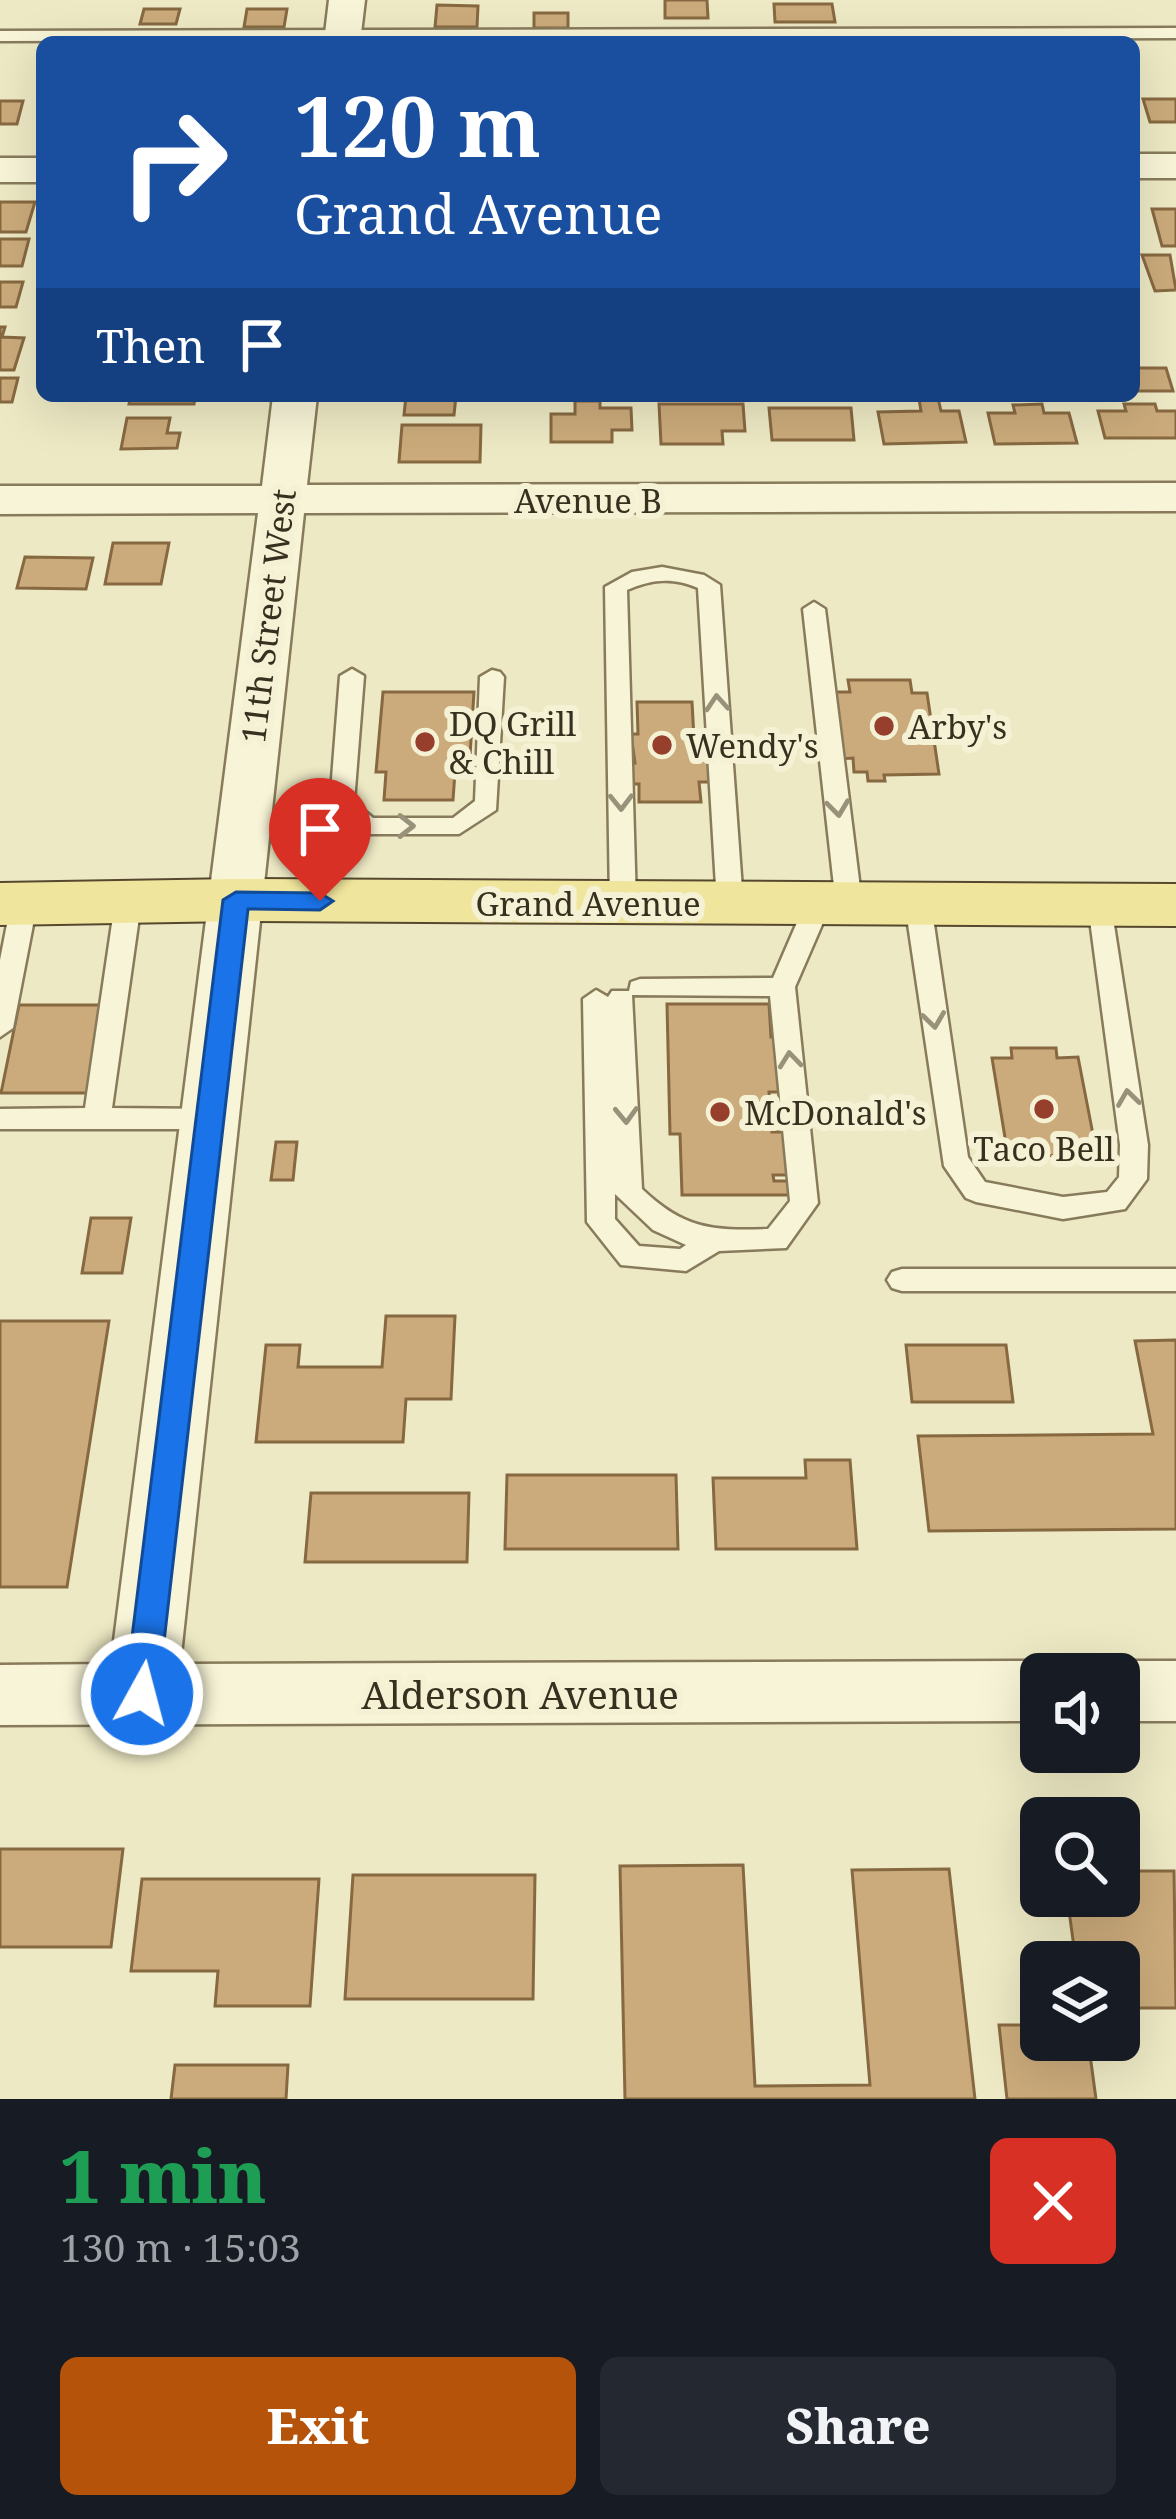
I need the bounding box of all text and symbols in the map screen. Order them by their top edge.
text: 120 m [294,67,541,182]
icon: right [96,84,252,240]
text: Grand Avenue [294,176,662,250]
icon: arrive [229,312,295,378]
text: Then [96,315,205,376]
street label: Avenue B [514,478,662,523]
street label: 11th Street West [230,487,306,745]
one-way arrow [705,693,731,712]
place label: DQ Grill & Chill [449,701,576,784]
place label: Arby's [908,704,1007,749]
marker: Arby's [871,713,897,739]
place label: Wendy's [686,723,819,768]
marker: DQ Grill & Chill [412,729,438,755]
marker: Wendy's [649,732,675,758]
pin [269,778,371,901]
one-way arrow [607,793,633,812]
icon: arrive [287,796,353,862]
one-way arrow [824,799,850,818]
one-way arrow [398,813,416,839]
street label: Grand Avenue [475,881,701,926]
one-way arrow [920,1010,946,1030]
one-way arrow [777,1050,803,1070]
one-way arrow [1116,1088,1142,1108]
place label: McDonald's [744,1090,927,1135]
marker: Taco Bell [1031,1096,1057,1122]
marker: McDonald's [707,1099,733,1125]
one-way arrow [612,1106,638,1125]
place label: Taco Bell [973,1126,1115,1171]
position arrow [79,1631,205,1757]
map controls [1020,1653,1140,2061]
button: sound [1020,1653,1140,1773]
street label: Alderson Avenue [361,1667,679,1720]
button: search [1020,1797,1140,1917]
button: layers [1020,1941,1140,2061]
text: 1 min [60,2126,267,2224]
button: close [990,2138,1116,2264]
text: 130 m · 15:03 [60,2220,301,2273]
button: Exit [60,2357,576,2495]
button: Share [600,2357,1116,2495]

